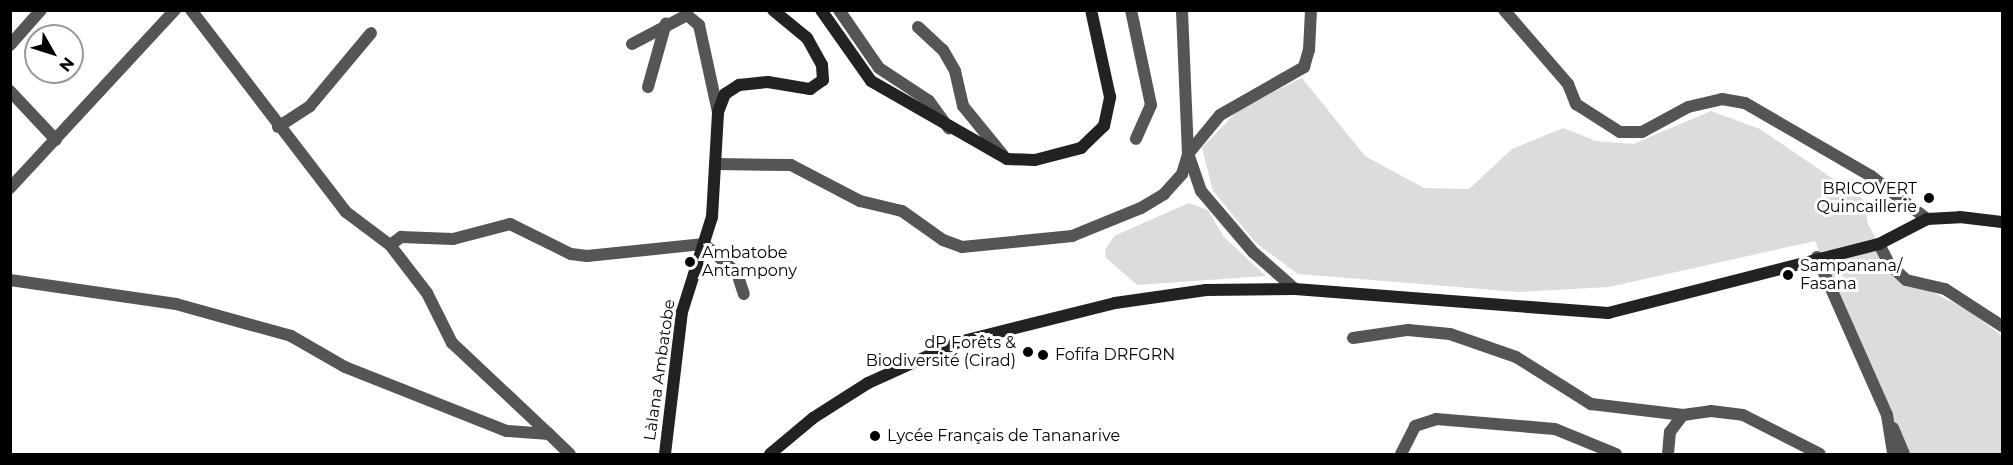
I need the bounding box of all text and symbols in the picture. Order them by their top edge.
north arrow [24,24,84,84]
text: N [55,53,78,75]
place label: BRICOVERT Quincaillerie [1816,179,1917,217]
marker: BRICOVERT Quincaillerie [1922,191,1936,205]
place label: Ambatobe Antampony [702,243,797,281]
marker: Ambatobe Antampony [683,255,697,269]
place label: Sampanana/ Fasana [1800,256,1902,294]
marker: Sampanana/ Fasana [1781,268,1795,282]
street label: Làlana Ambatobe [641,298,679,442]
place label: dP Forêts & Biodiversité (Cirad) [866,333,1016,371]
marker: dP Forêts & Biodiversité (Cirad) [1021,345,1035,359]
place label: Fofifa DRFGRN [1055,345,1175,365]
marker: Fofifa DRFGRN [1036,348,1050,362]
place label: Lycée Français de Tananarive [887,426,1120,446]
marker: Lycée Français de Tananarive [868,429,882,443]

